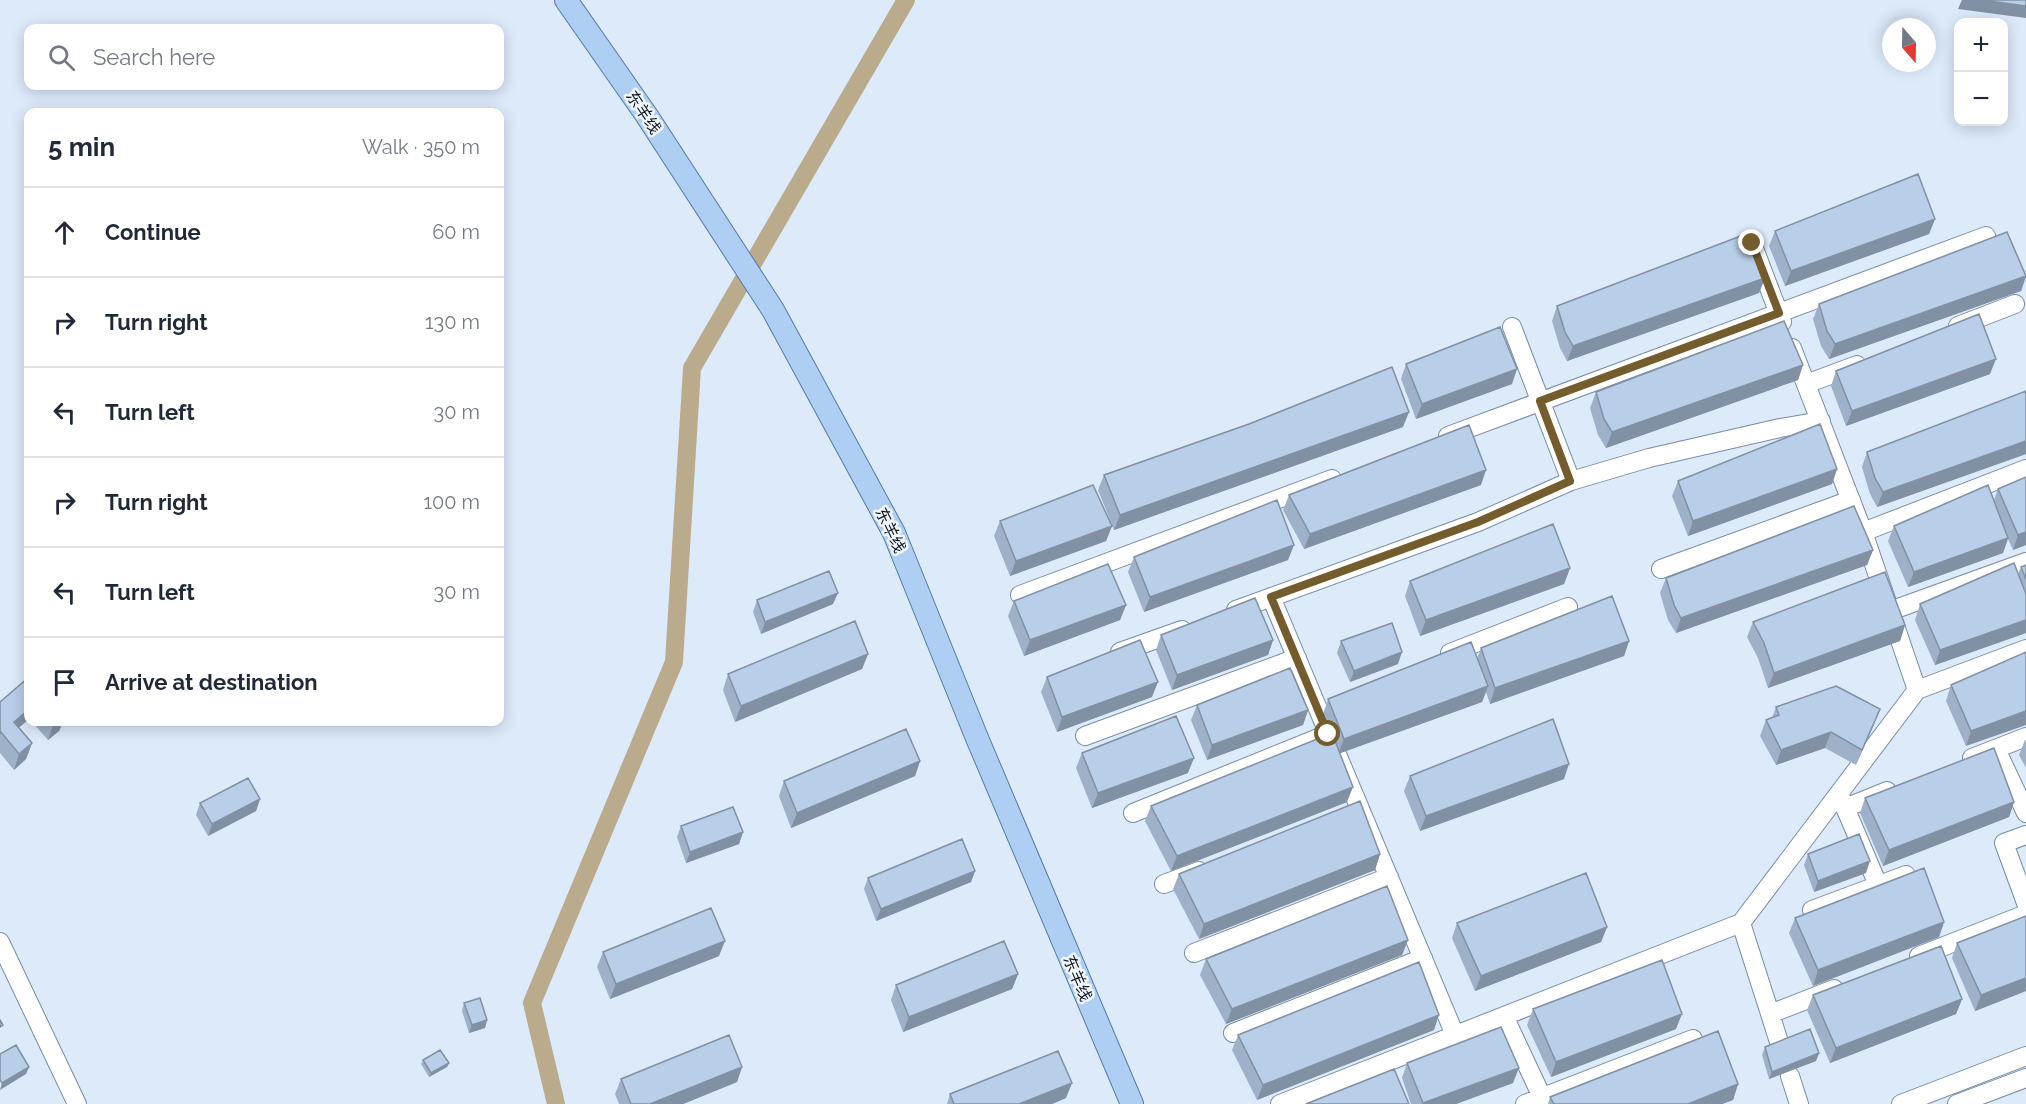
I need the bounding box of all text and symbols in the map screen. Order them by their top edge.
north arrow [1882,18,1936,72]
map controls [1954,18,2008,126]
button: + [1954,18,2008,72]
search box [24,24,504,90]
icon: search [45,41,78,74]
text: Search here [93,44,215,70]
button: − [1954,72,2008,126]
street label: 东羊线 [622,87,665,137]
text: 5 min [48,132,115,162]
text: Walk · 350 m [362,135,480,159]
icon: ahead [48,216,81,249]
text: Continue [105,219,201,245]
text: 60 m [432,220,480,244]
route end [1738,229,1764,255]
icon: right [48,306,81,339]
text: Turn right [105,309,208,335]
text: 130 m [425,310,480,334]
icon: left [48,396,81,429]
text: Turn left [105,399,195,425]
text: 30 m [434,400,480,424]
icon: right [48,486,81,519]
text: Turn right [105,489,208,515]
text: 100 m [423,490,480,514]
street label: 东羊线 [871,504,910,556]
icon: left [48,576,81,609]
text: Turn left [105,579,195,605]
text: 30 m [434,580,480,604]
icon: arrive [48,666,81,699]
text: Arrive at destination [105,669,318,695]
route start [1314,720,1340,746]
street label: 东羊线 [1059,952,1096,1004]

